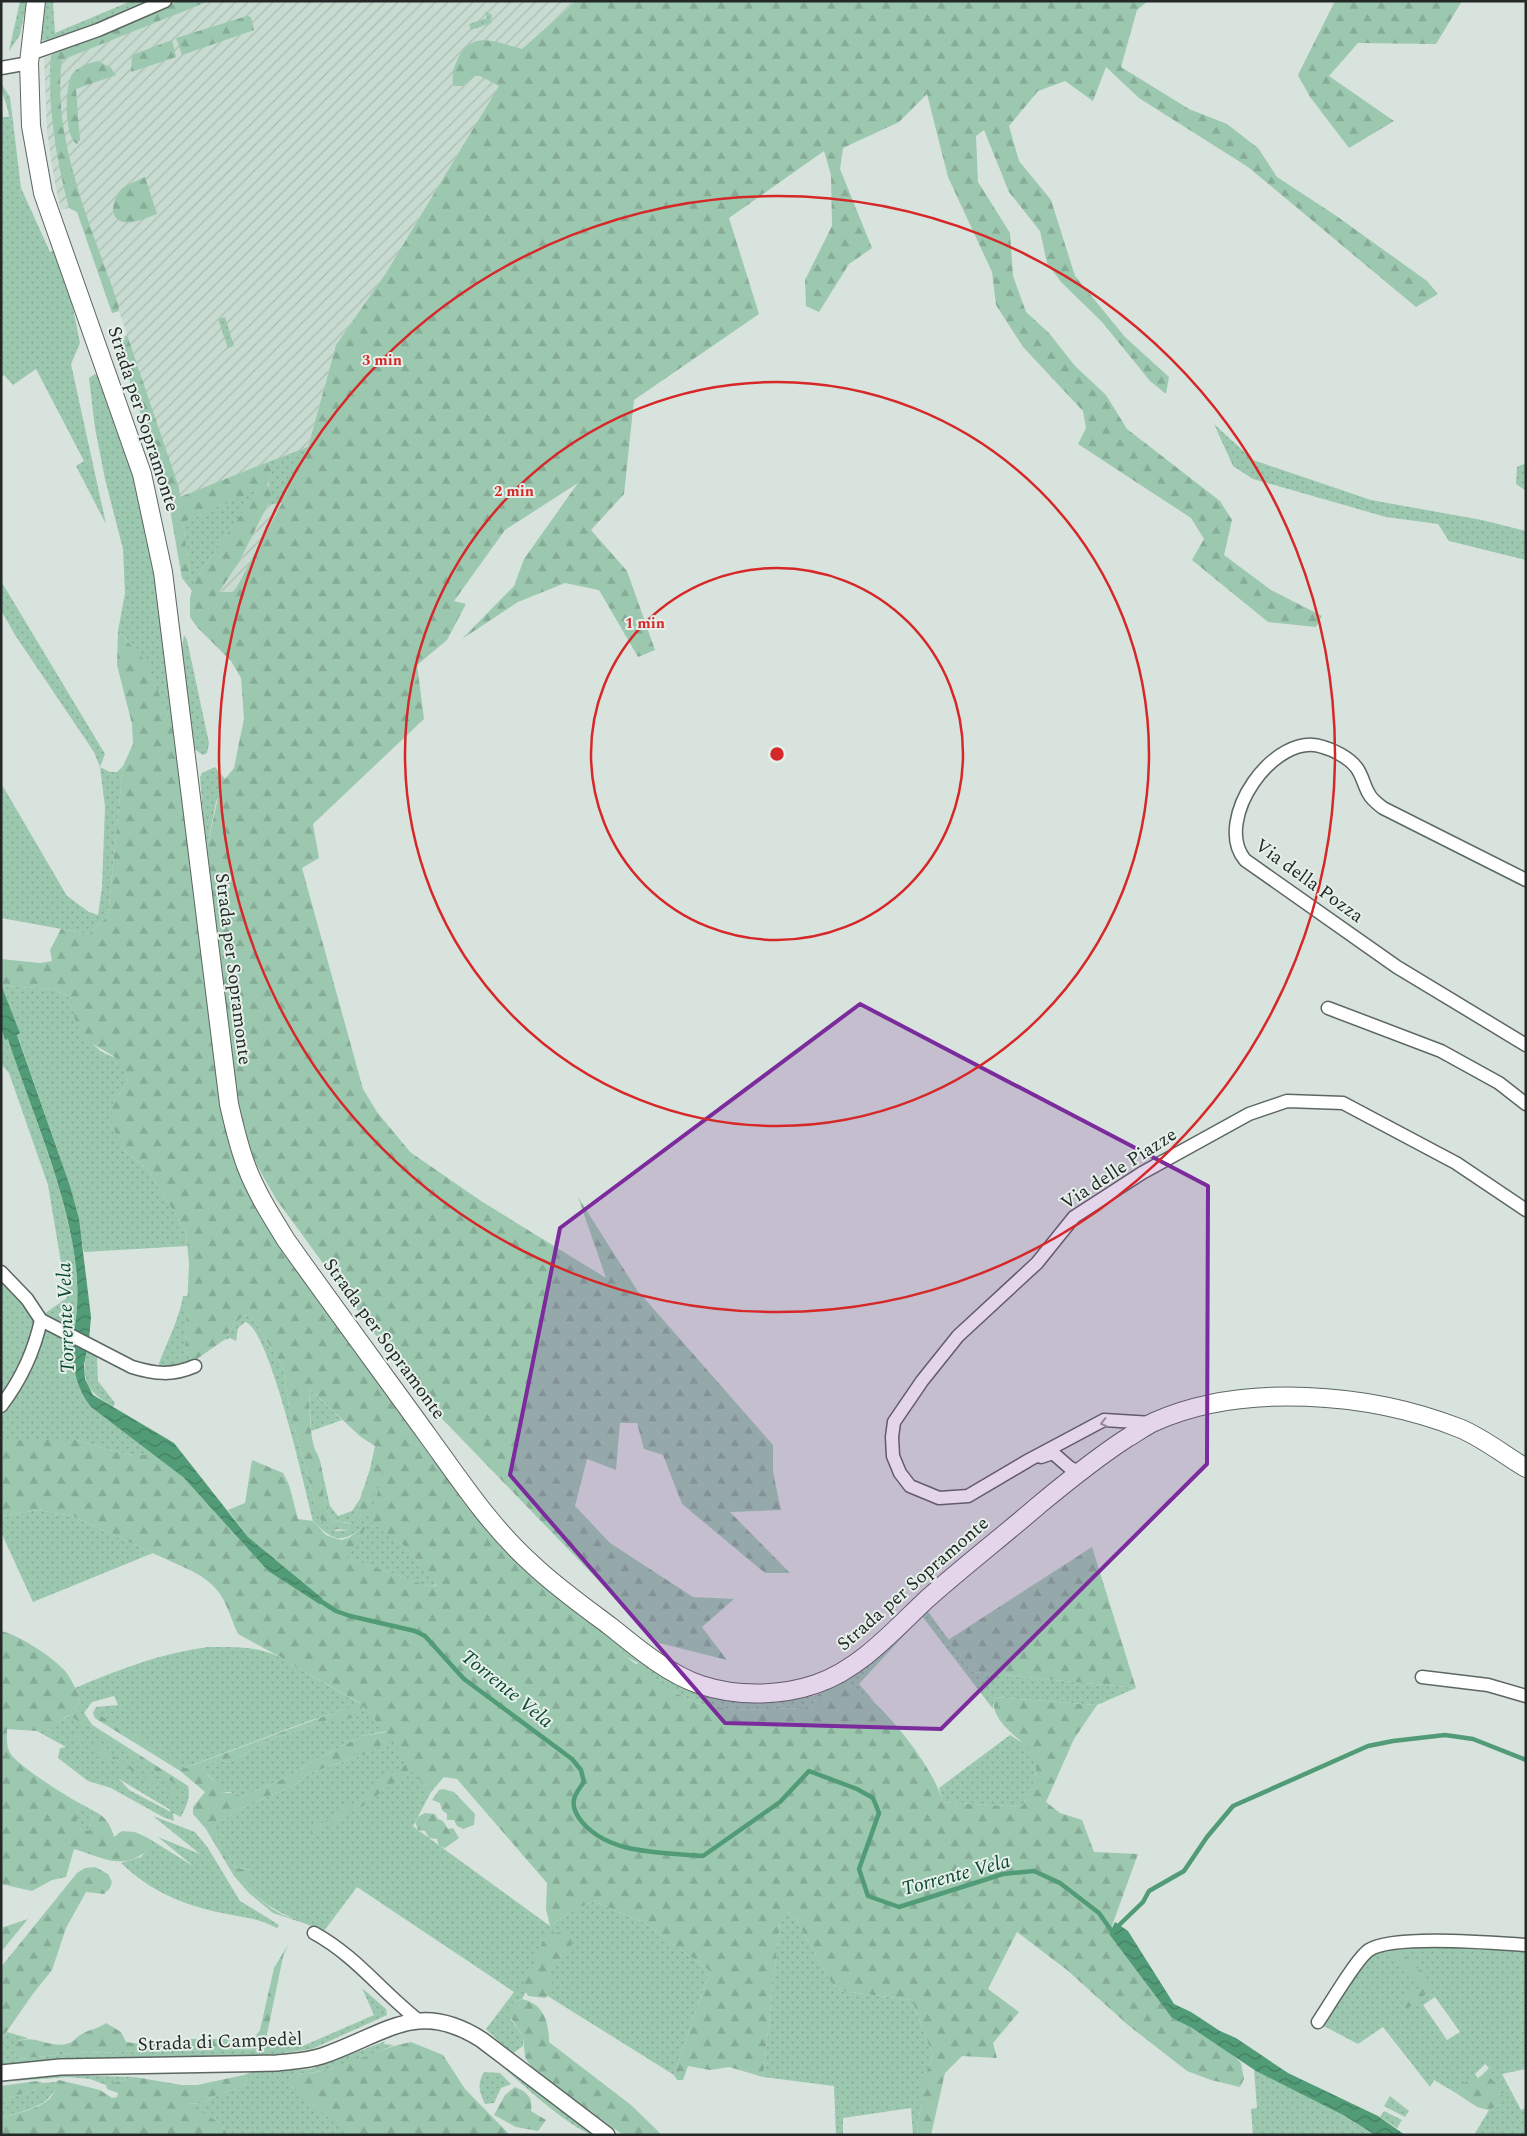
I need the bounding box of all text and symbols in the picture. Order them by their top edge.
street label: Strada per Sopramonte [99,323,187,515]
text: 3 min [362,349,402,372]
text: 2 min [494,480,534,503]
text: 1 min [625,612,665,635]
centre of rings [768,745,786,763]
street label: Via della Pozza [1248,832,1370,931]
street label: Strada per Sopramonte [207,871,259,1067]
street label: Via delle Piazze [1055,1120,1183,1218]
street label: Strada per Sopramonte [315,1252,453,1426]
water label: Torrente Vela [49,1262,83,1374]
one-way arrow [1100,1417,1108,1428]
street label: Strada per Sopramonte [831,1510,995,1658]
water label: Torrente Vela [454,1642,560,1736]
water label: Torrente Vela [898,1846,1014,1904]
street label: Strada di Campedèl [137,2025,303,2059]

